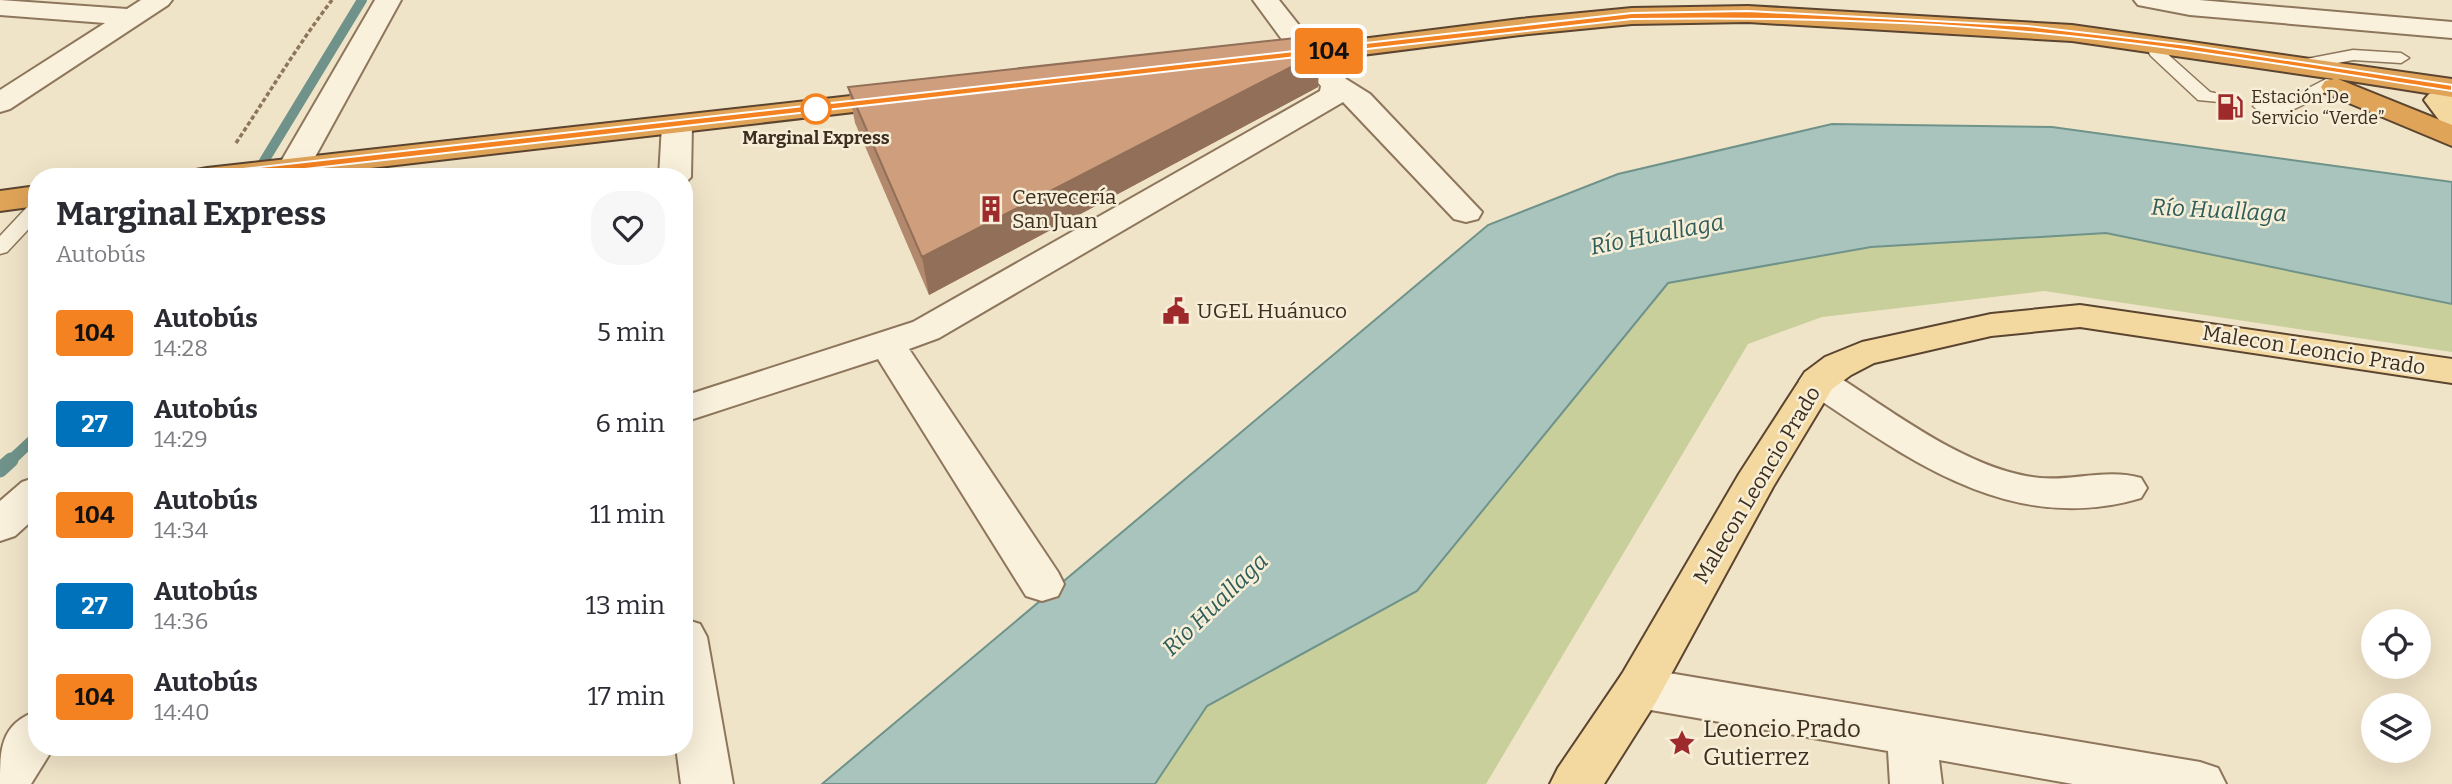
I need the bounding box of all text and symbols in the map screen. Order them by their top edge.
line badge: 104 [1289,28,1369,74]
text: 104 [1309,37,1349,65]
place label: Estación De Servicio “Verde” [2251,86,2384,129]
fuel station icon: Estación De Servicio “Verde” [2215,92,2245,122]
marker: Marginal Express [801,94,831,124]
place label: Marginal Express [742,127,890,149]
place label: Cervecería San Juan [1012,184,1117,234]
button: heart [591,191,665,265]
water label: Río Huallaga [2150,192,2288,228]
text: Marginal Express [56,194,326,234]
building icon: Cervecería San Juan [976,194,1006,224]
water label: Río Huallaga [1588,207,1726,261]
text: Autobús [56,240,146,268]
public building icon: UGEL Huánuco [1161,296,1191,326]
place label: UGEL Huánuco [1197,298,1347,324]
text: Autobús [154,303,258,334]
text: 5 min [597,317,665,348]
text: 104 [74,319,115,347]
street label: Malecon Leoncio Prado [2201,320,2427,380]
text: 14:28 [154,334,208,362]
street label: Malecon Leoncio Prado [1688,382,1826,588]
text: Autobús [154,394,258,425]
text: 6 min [596,408,665,439]
text: 27 [81,410,108,438]
text: 14:29 [154,425,208,453]
text: Autobús [154,485,258,516]
text: 11 min [590,499,665,530]
text: 104 [74,501,115,529]
text: 14:34 [154,516,208,544]
water label: Río Huallaga [1156,547,1274,661]
text: Autobús [154,576,258,607]
text: 13 min [585,590,665,621]
text: 27 [81,592,108,620]
text: 14:36 [154,607,208,635]
map controls [2361,609,2431,763]
button: locate [2361,609,2431,679]
text: Autobús [154,667,258,698]
text: 17 min [587,681,665,712]
text: 104 [74,683,115,711]
button: layers [2361,693,2431,763]
text: 14:40 [154,698,210,726]
place label: Leoncio Prado Gutierrez [1703,715,1861,771]
place icon: Leoncio Prado Gutierrez [1667,728,1697,758]

